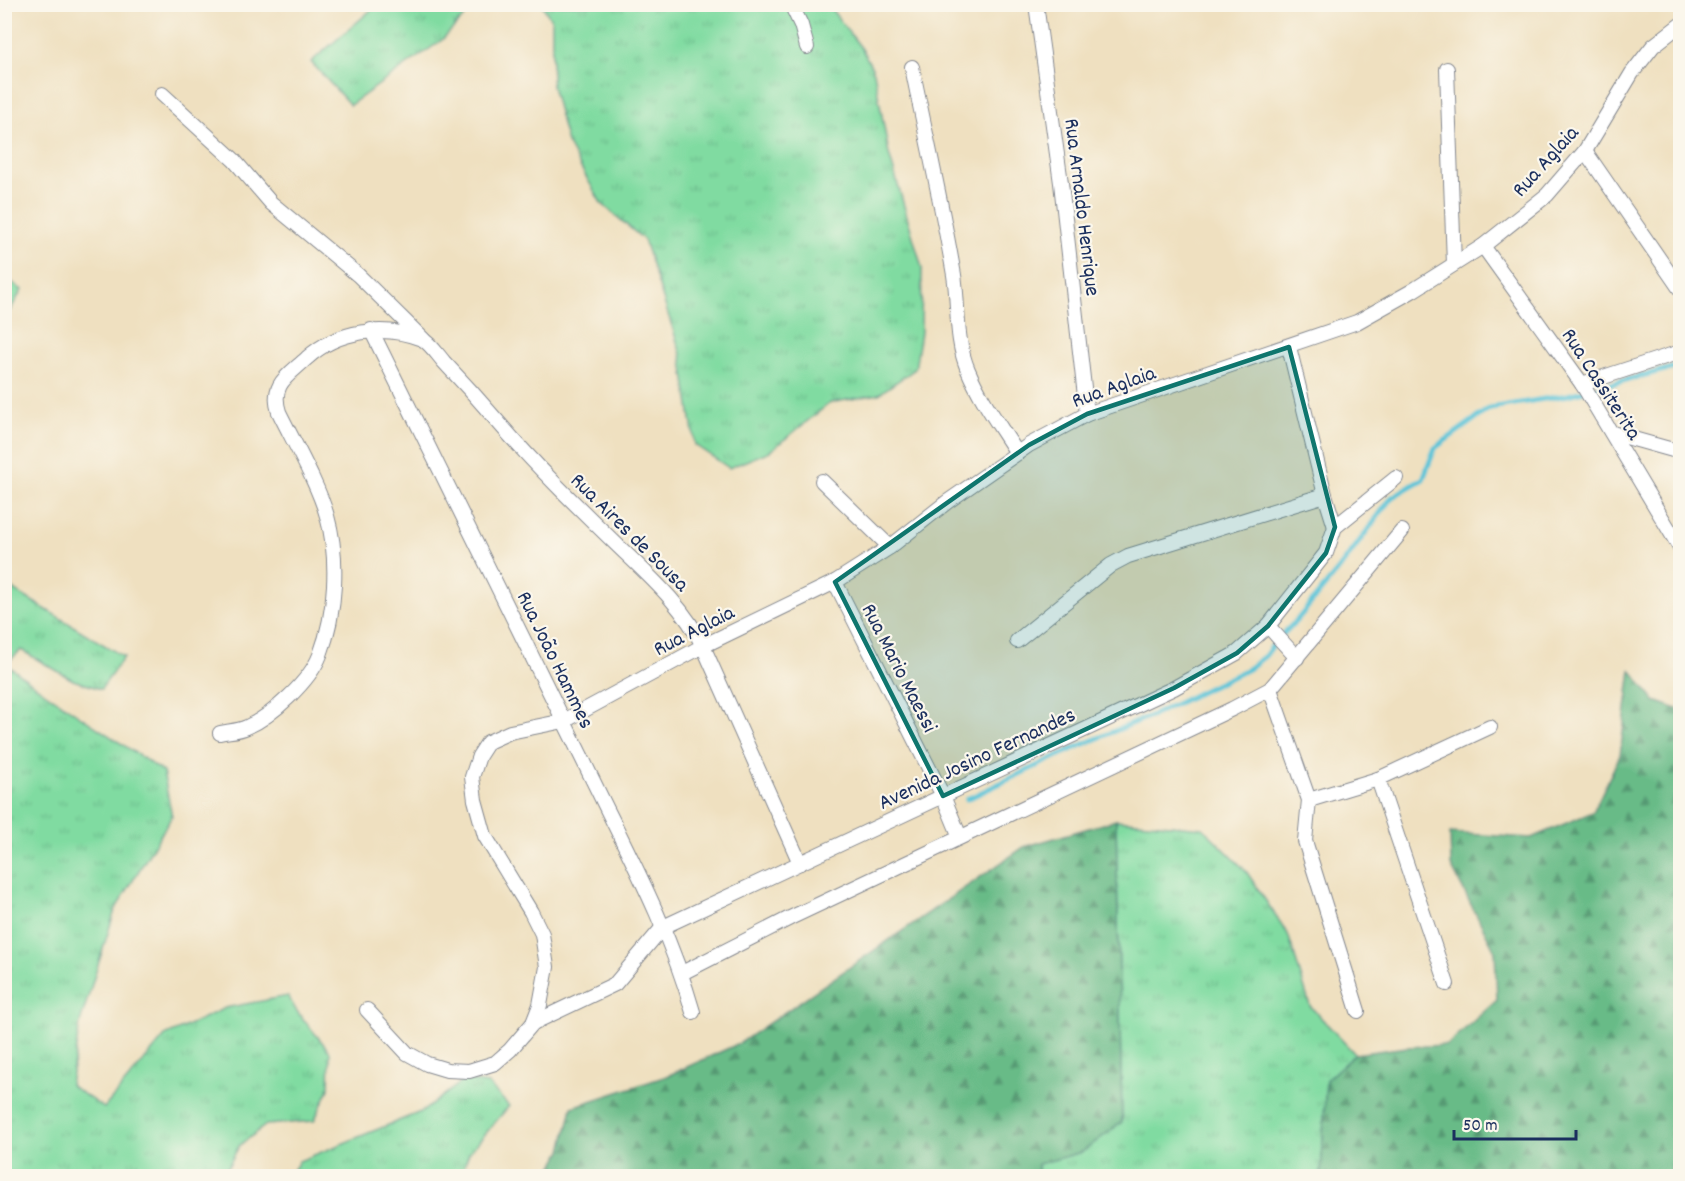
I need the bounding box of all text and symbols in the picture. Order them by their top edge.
street label: Rua Arnaldo Henrique [1054,117,1107,298]
street label: Rua Aglaia [1506,119,1588,205]
street label: Rua Cassiterita [1552,323,1648,447]
street label: Rua Aglaia [1068,359,1161,418]
street label: Rua Aires de Sousa [562,467,696,601]
street label: Rua João Hammes [507,586,601,735]
street label: Rua Aglaia [649,598,741,666]
street label: Rua Mario Maessi [852,599,944,739]
street label: Avenida Josino Fernandes [874,701,1081,820]
scale bar [1454,1103,1576,1141]
text: 50 m [1463,1114,1498,1139]

